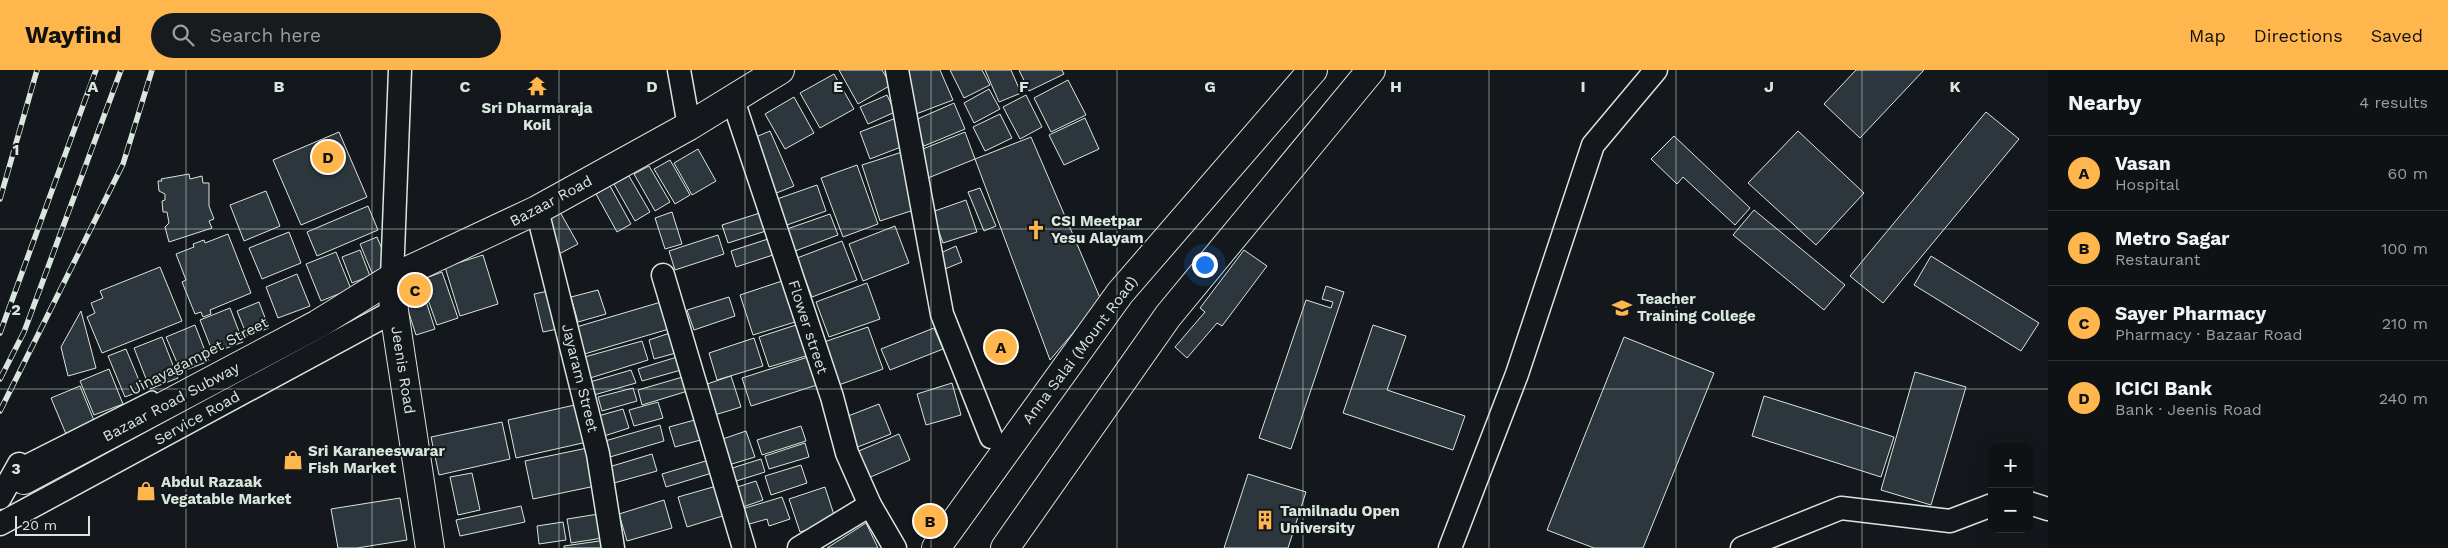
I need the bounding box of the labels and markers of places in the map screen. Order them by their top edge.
temple icon: Sri Dharmaraja Koil [526,75,548,97]
place label: Sri Dharmaraja Koil [482,99,593,134]
pin: D [312,138,344,176]
place label: CSI Meetpar Yesu Alayam [1051,212,1144,247]
church icon: CSI Meetpar Yesu Alayam [1025,219,1047,241]
pin: C [399,271,431,309]
place label: Teacher Training College [1637,290,1756,325]
school or university icon: Teacher Training College [1611,297,1633,319]
pin: A [985,328,1017,366]
place label: Sri Karaneeswarar Fish Market [308,442,445,477]
shop icon: Sri Karaneeswarar Fish Market [282,449,304,471]
place label: Abdul Razaak Vegatable Market [161,473,292,508]
shop icon: Abdul Razaak Vegatable Market [135,480,157,502]
pin: B [914,502,946,540]
place label: Tamilnadu Open University [1280,502,1400,537]
building icon: Tamilnadu Open University [1254,509,1276,531]

